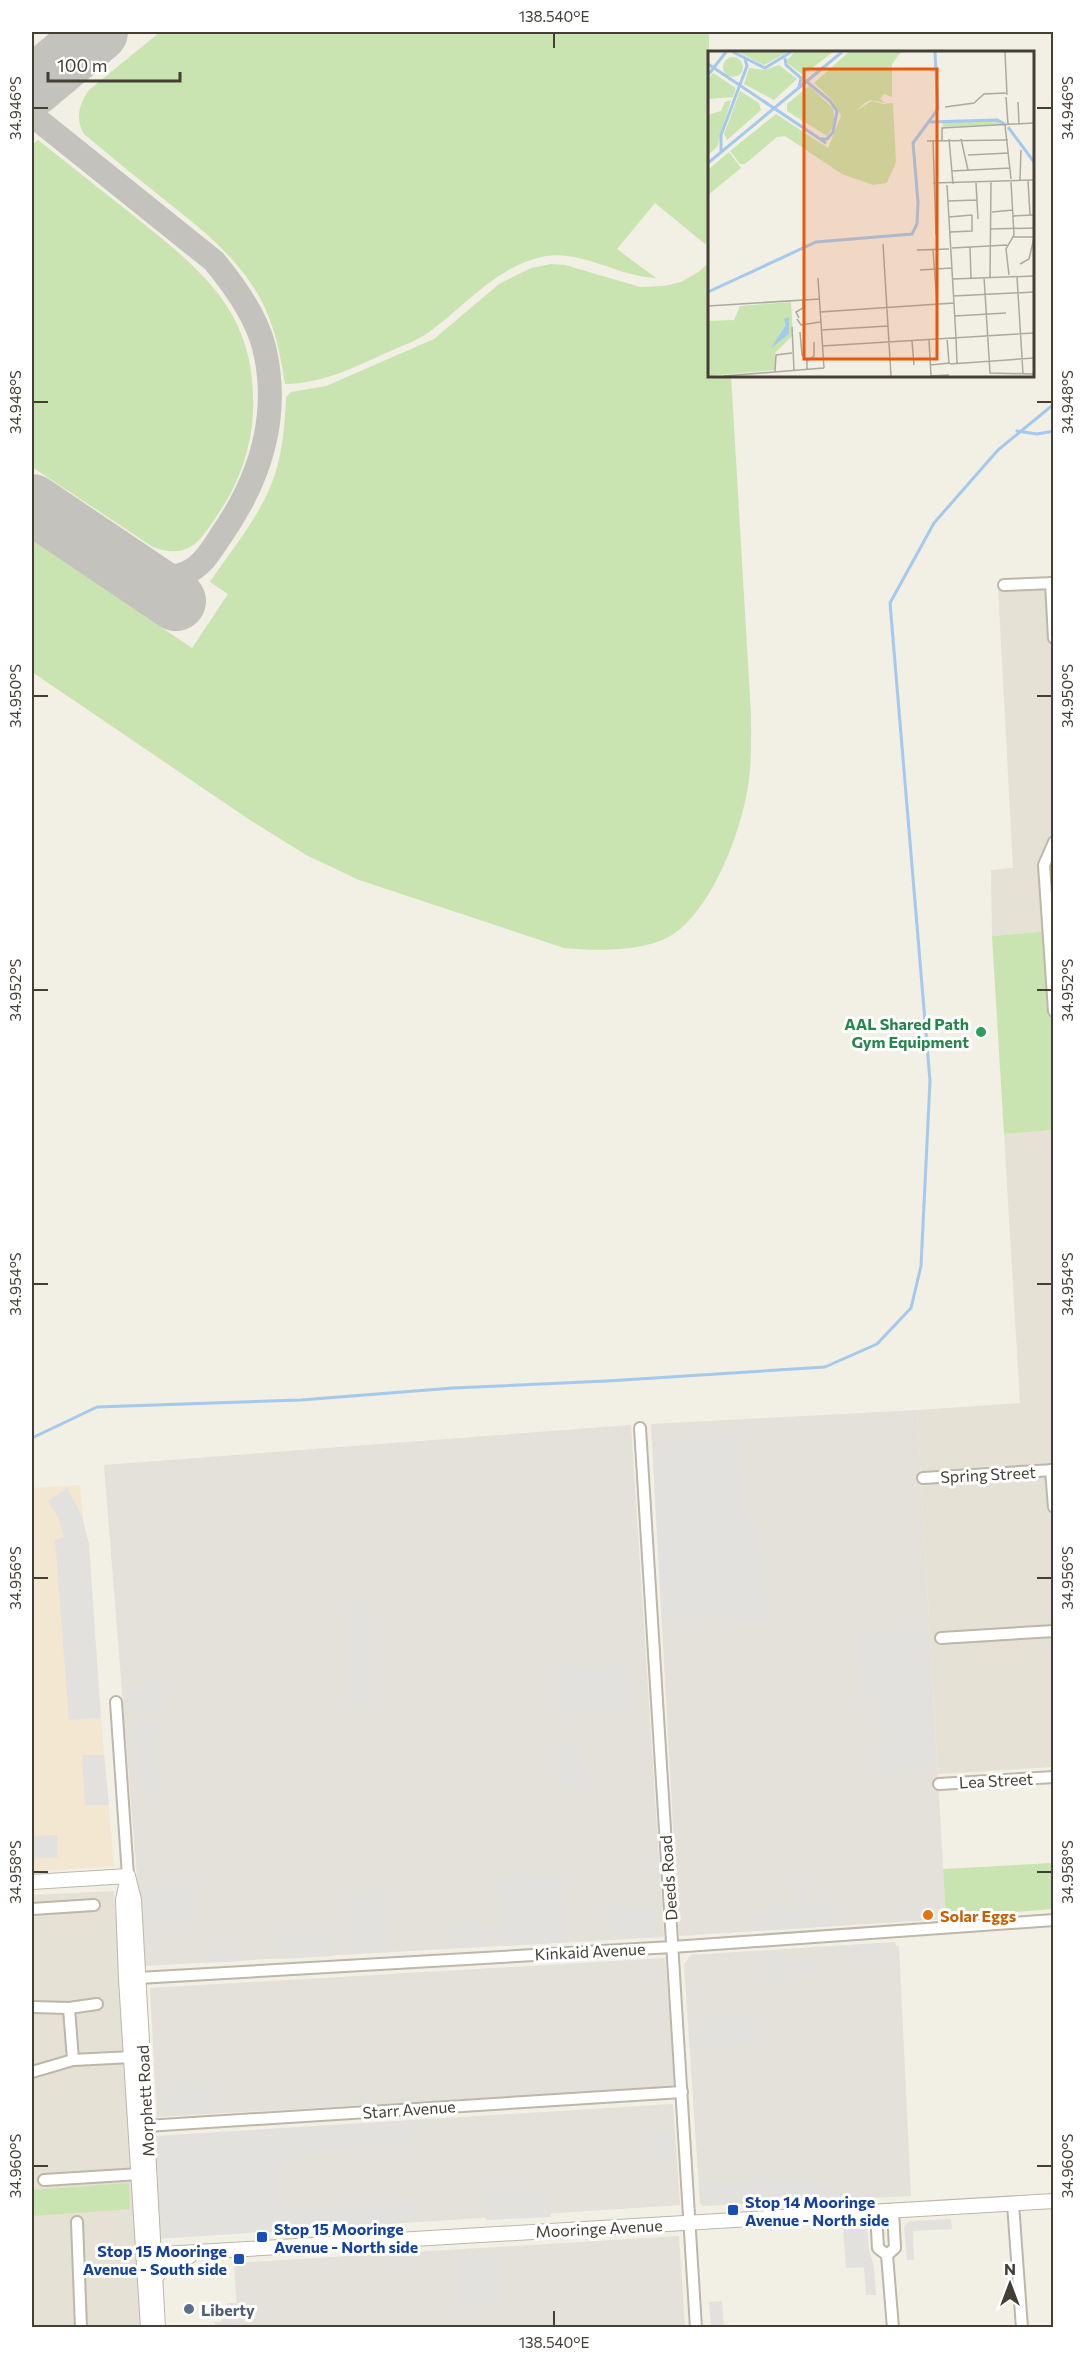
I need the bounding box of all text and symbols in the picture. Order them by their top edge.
text: 138.540°E [519,7,589,25]
scale bar [48,45,180,83]
inset map [708,51,1034,376]
text: 100 m [57,54,107,76]
text: 34.946°S [6,76,24,140]
text: 34.946°S [1058,76,1076,140]
text: 34.948°S [6,370,24,434]
text: 34.948°S [1058,370,1076,434]
text: 34.950°S [6,664,24,728]
text: 34.950°S [1058,664,1076,728]
text: 34.952°S [6,958,24,1021]
text: 34.952°S [1058,958,1076,1021]
place label: AAL Shared Path Gym Equipment [844,1014,969,1051]
marker: AAL Shared Path Gym Equipment [974,1025,988,1039]
text: 34.954°S [6,1252,24,1316]
text: 34.954°S [1058,1252,1076,1316]
street label: Spring Street [940,1462,1037,1486]
text: 34.956°S [6,1546,24,1610]
text: 34.956°S [1058,1546,1076,1610]
street label: Lea Street [958,1769,1034,1791]
street label: Deeds Road [656,1835,680,1921]
text: 34.958°S [6,1840,24,1904]
text: 34.958°S [1058,1840,1076,1904]
place label: Solar Eggs [940,1906,1016,1925]
marker: Solar Eggs [921,1908,935,1922]
street label: Kinkaid Avenue [534,1939,646,1963]
street label: Morphett Road [133,2045,157,2157]
street label: Starr Avenue [362,2096,456,2122]
text: 34.960°S [6,2134,24,2198]
text: 34.960°S [1058,2134,1076,2198]
place label: Stop 14 Mooringe Avenue - North side [745,2192,889,2229]
marker: Stop 14 Mooringe Avenue - North side [726,2203,740,2217]
street label: Mooringe Avenue [535,2215,663,2241]
place label: Stop 15 Mooringe Avenue - North side [274,2219,418,2256]
marker: Stop 15 Mooringe Avenue - North side [255,2230,269,2244]
place label: Stop 15 Mooringe Avenue - South side [83,2241,227,2278]
marker: Stop 15 Mooringe Avenue - South side [232,2252,246,2266]
north arrow [980,2254,1040,2314]
text: N [1004,2259,1016,2278]
place label: Liberty [201,2300,255,2319]
marker: Liberty [182,2302,196,2316]
text: 138.540°E [519,2333,589,2351]

